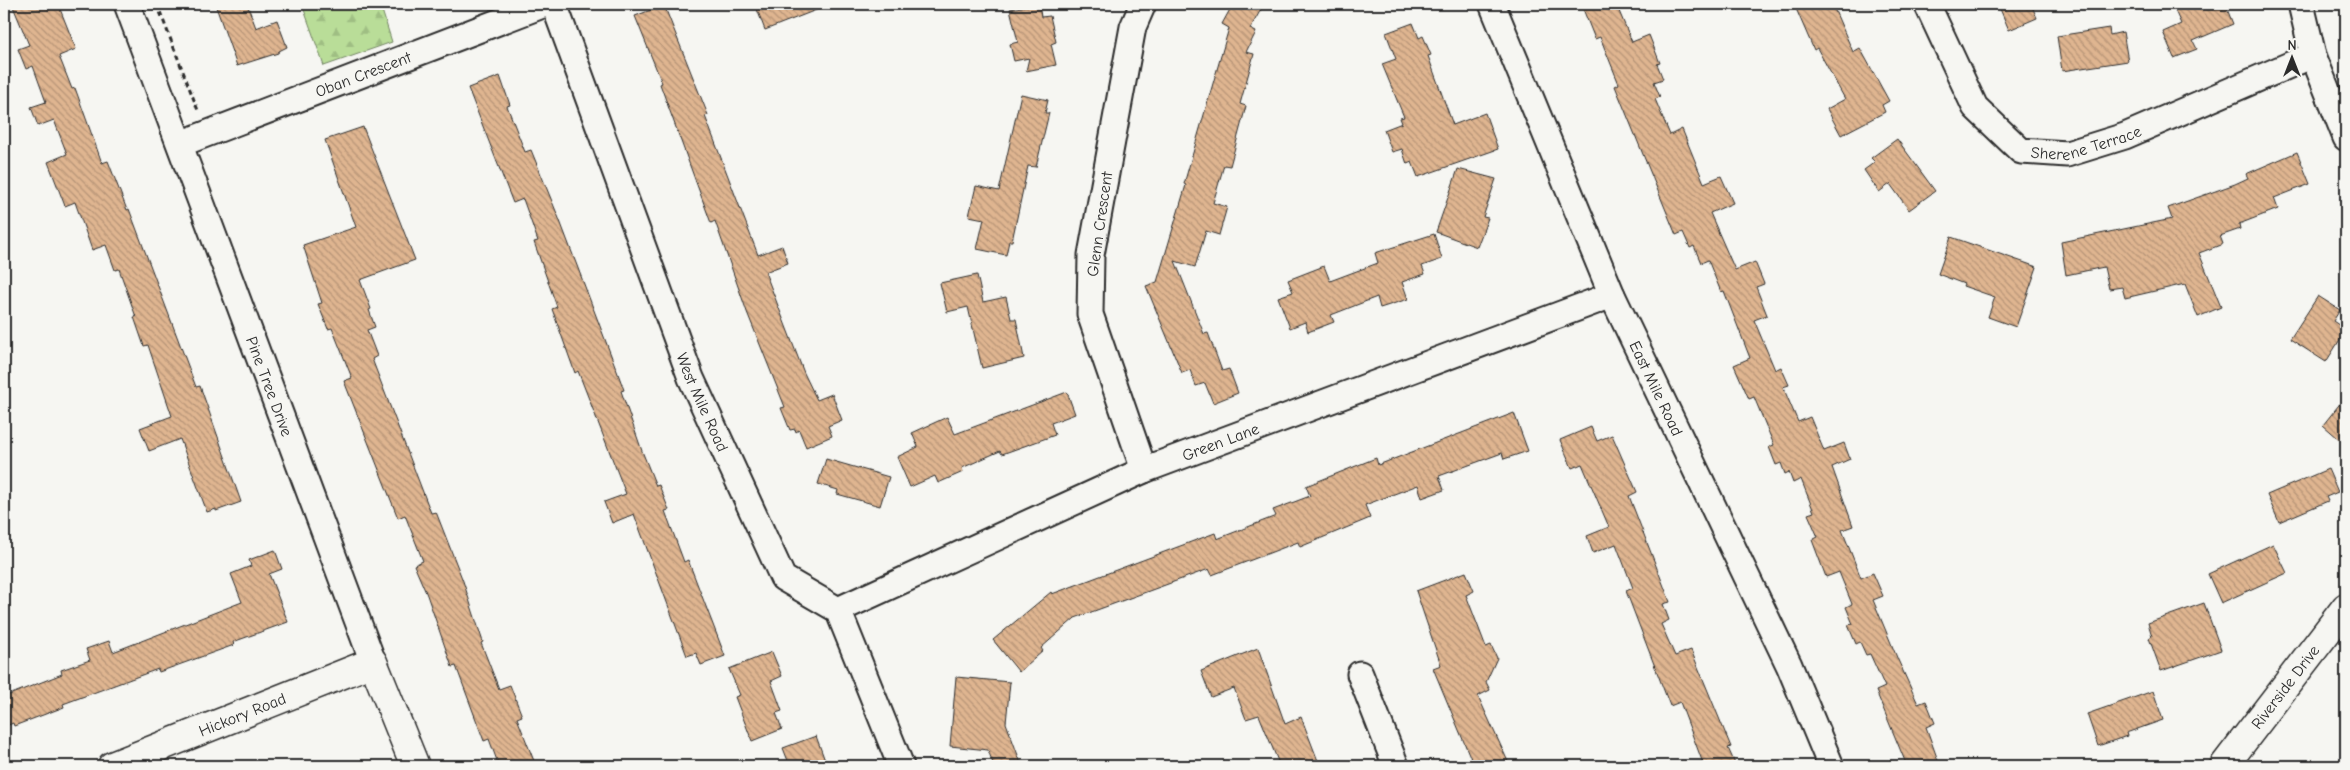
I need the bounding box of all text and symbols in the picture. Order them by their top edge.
north arrow [2268,32,2318,82]
text: N [2287,37,2297,54]
street label: Oban Crescent [313,48,414,101]
street label: Sherene Terrace [2030,122,2144,164]
street label: Glenn Crescent [1084,170,1116,278]
street label: Pine Tree Drive [242,334,296,439]
street label: East Mile Road [1625,338,1686,439]
street label: West Mile Road [673,351,732,455]
street label: Green Lane [1180,420,1262,465]
street label: Riverside Drive [2248,642,2323,733]
street label: Hickory Road [196,690,289,741]

